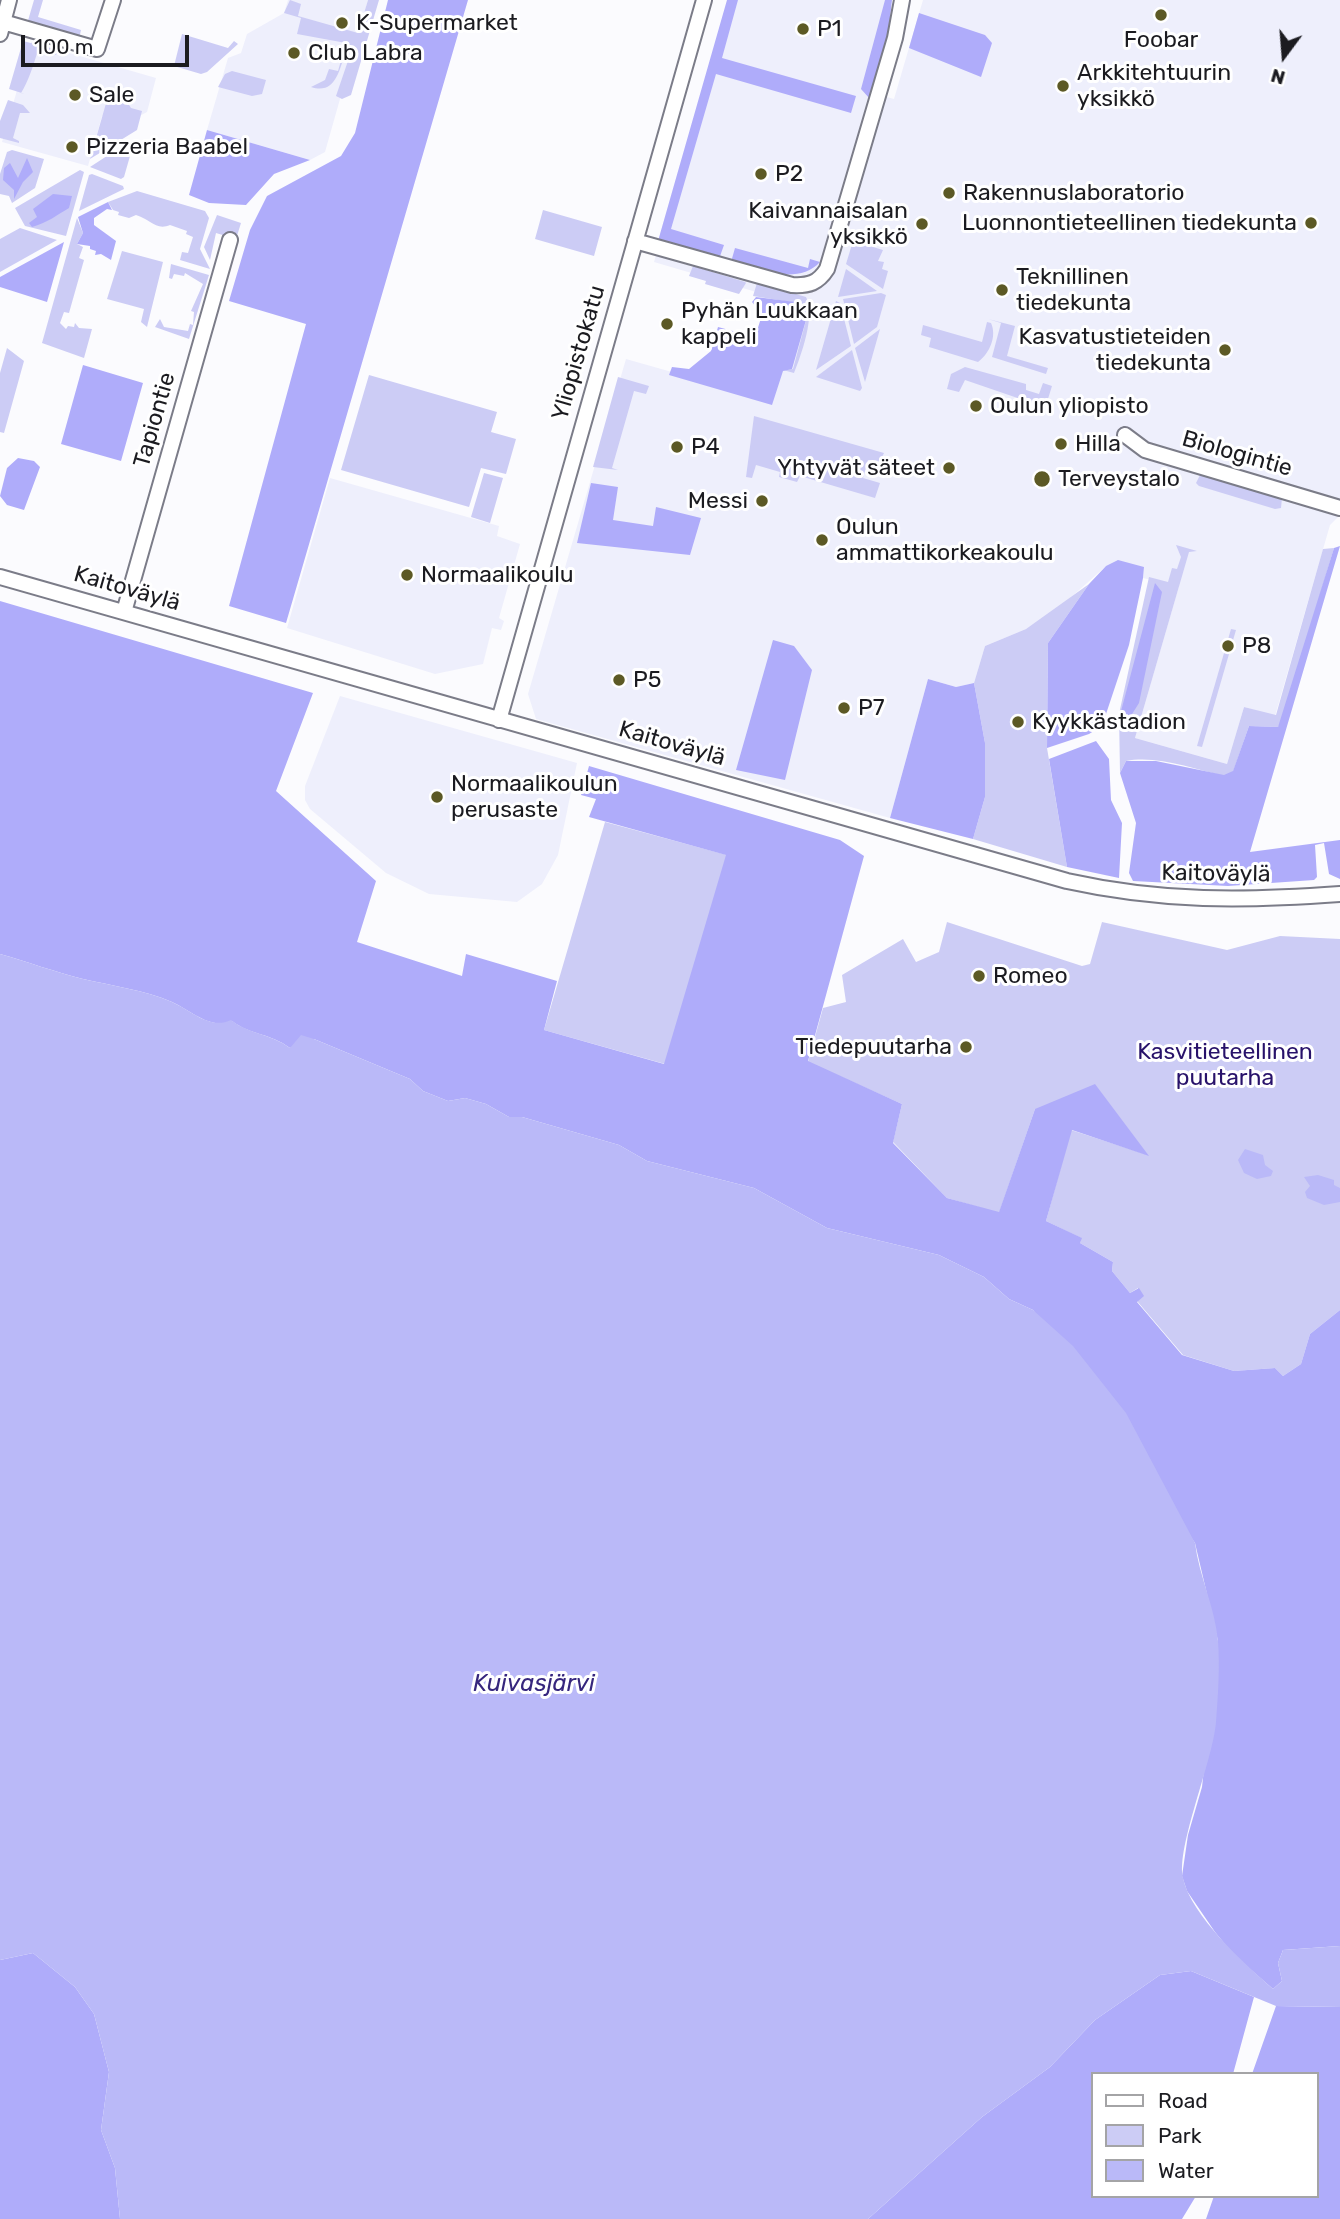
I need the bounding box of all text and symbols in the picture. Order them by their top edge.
marker: Foobar [1153,7,1169,23]
place label: K-Supermarket [356,9,518,37]
marker: K-Supermarket [334,15,350,31]
place label: P1 [817,15,842,43]
scale bar [24,21,192,65]
marker: P1 [795,21,811,37]
north arrow [1249,21,1319,91]
place label: Foobar [1124,26,1198,54]
text: 100 m [34,34,93,59]
place label: Club Labra [308,39,423,67]
marker: Club Labra [286,45,302,61]
place label: Arkkitehtuurin yksikkö [1077,59,1231,113]
text: N [1268,64,1288,90]
marker: Arkkitehtuurin yksikkö [1055,78,1071,94]
place label: Sale [89,81,134,109]
marker: Sale [67,87,83,103]
place label: Pizzeria Baabel [86,133,248,161]
marker: Pizzeria Baabel [64,139,80,155]
place label: P2 [775,160,803,188]
marker: P2 [753,166,769,182]
place label: Rakennuslaboratorio [963,179,1184,207]
marker: Rakennuslaboratorio [941,185,957,201]
place label: Kaivannaisalan yksikkö [748,197,908,251]
place label: Luonnontieteellinen tiedekunta [962,209,1297,237]
marker: Luonnontieteellinen tiedekunta [1303,215,1319,231]
marker: Kaivannaisalan yksikkö [914,216,930,232]
place label: Teknillinen tiedekunta [1016,263,1131,317]
street label: Yliopistokatu [547,282,611,424]
marker: Teknillinen tiedekunta [994,282,1010,298]
place label: Pyhän Luukkaan kappeli [681,297,858,351]
marker: Pyhän Luukkaan kappeli [659,316,675,332]
place label: Kasvatustieteiden tiedekunta [1019,323,1211,377]
marker: Kasvatustieteiden tiedekunta [1217,342,1233,358]
street label: Tapiontie [128,369,182,471]
place label: Oulun yliopisto [990,392,1149,420]
marker: Oulun yliopisto [968,398,984,414]
street label: Biologintie [1179,425,1295,483]
place label: Hilla [1075,430,1121,458]
place label: P4 [691,433,720,461]
marker: Hilla [1053,436,1069,452]
marker: P4 [669,439,685,455]
place label: Yhtyvät säteet [777,454,935,482]
marker: Yhtyvät säteet [941,460,957,476]
place label: Terveystalo [1058,465,1180,493]
marker: Terveystalo [1032,469,1052,489]
place label: Messi [688,487,748,515]
marker: Messi [754,493,770,509]
place label: Oulun ammattikorkeakoulu [836,513,1054,567]
marker: Oulun ammattikorkeakoulu [814,532,830,548]
street label: Kaitoväylä [71,561,183,617]
place label: Normaalikoulu [421,561,574,589]
marker: Normaalikoulu [399,567,415,583]
place label: P8 [1242,632,1271,660]
marker: P8 [1220,638,1236,654]
place label: P5 [633,666,661,694]
marker: P5 [611,672,627,688]
place label: P7 [858,694,885,722]
marker: P7 [836,700,852,716]
place label: Kyykkästadion [1032,708,1186,736]
marker: Kyykkästadion [1010,714,1026,730]
street label: Kaitoväylä [616,716,728,772]
place label: Normaalikoulun perusaste [451,770,618,824]
marker: Normaalikoulun perusaste [429,789,445,805]
street label: Kaitoväylä [1161,859,1271,889]
place label: Romeo [993,962,1068,990]
marker: Romeo [971,968,987,984]
place label: Tiedepuutarha [795,1033,952,1061]
park label: Kasvitieteellinen puutarha [1137,1038,1313,1092]
marker: Tiedepuutarha [958,1039,974,1055]
water label: Kuivasjärvi [473,1670,595,1698]
legend [1092,2072,1319,2198]
text: Road [1158,2088,1208,2113]
text: Park [1158,2123,1202,2148]
text: Water [1158,2158,1214,2183]

